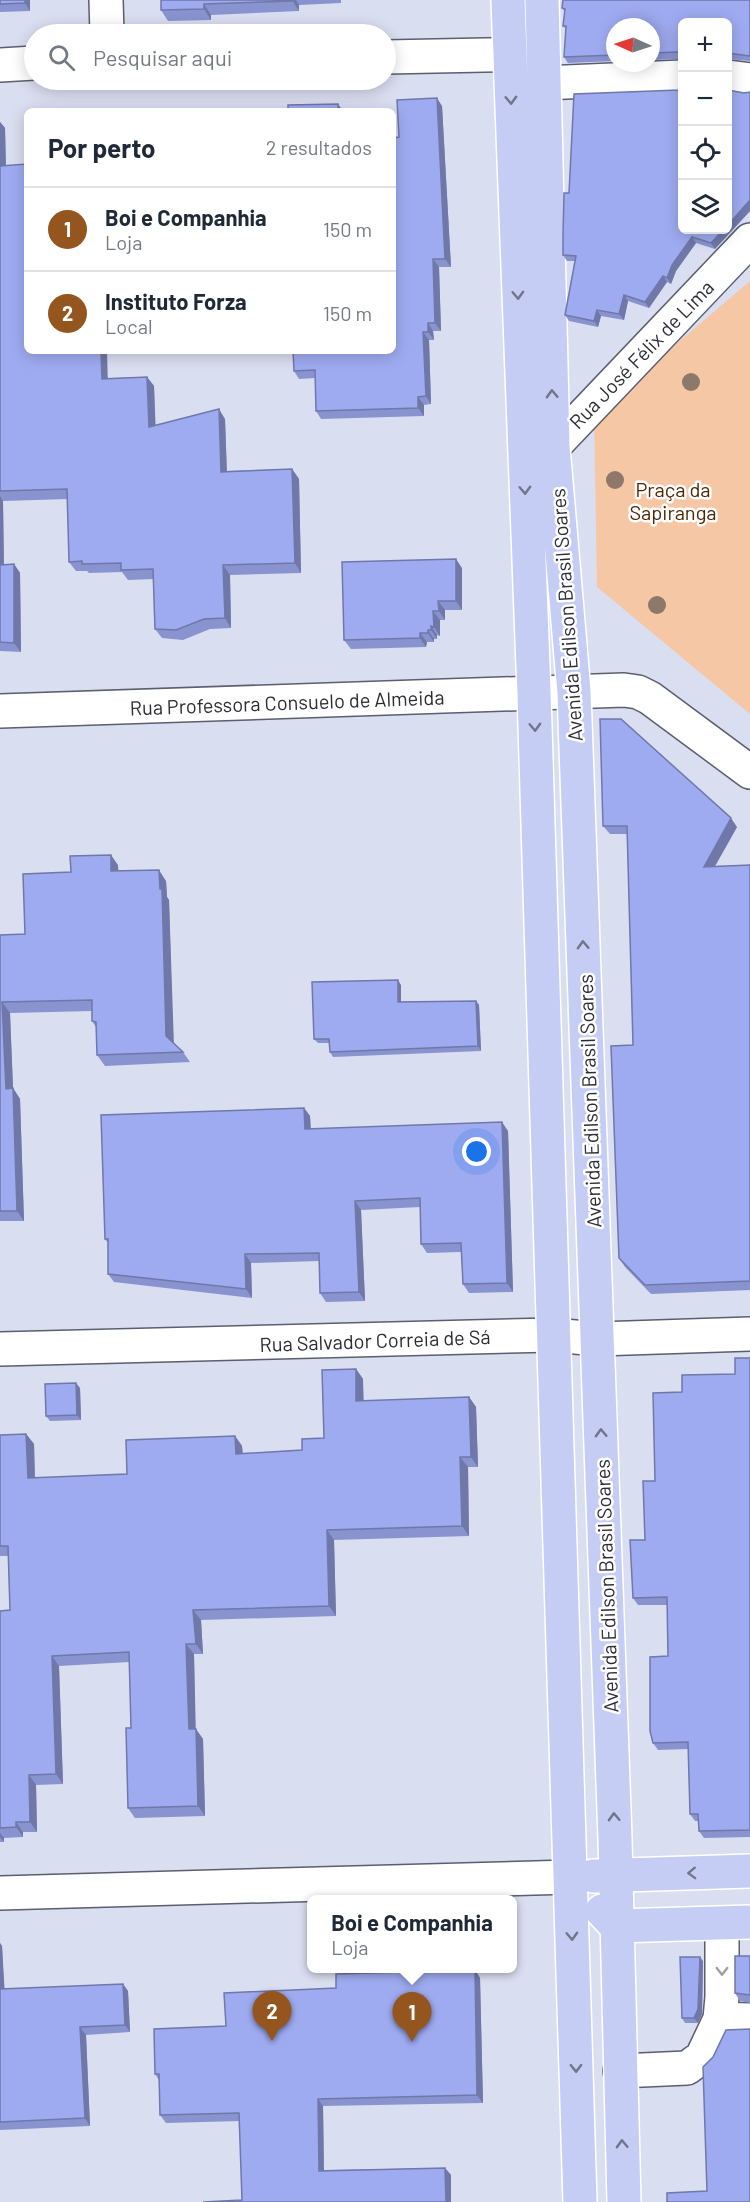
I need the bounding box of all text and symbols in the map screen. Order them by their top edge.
north arrow [606,18,660,72]
map controls [678,18,732,234]
button: + [678,18,732,72]
search box [24,24,396,90]
icon: search [45,41,78,74]
text: Pesquisar aqui [93,44,232,70]
button: − [678,72,732,126]
one-way arrow [505,96,518,105]
button: locate [678,126,732,180]
text: Por perto [48,132,156,163]
text: 2 resultados [266,135,372,159]
button: layers [678,180,732,234]
text: Boi e Companhia [105,204,267,230]
text: 1 [64,217,71,241]
text: 150 m [323,217,372,241]
text: Loja [105,230,142,254]
street label: Rua José Félix de Lima [564,275,718,433]
text: Instituto Forza [105,288,247,314]
one-way arrow [512,291,525,300]
text: 2 [62,301,73,325]
text: 150 m [323,301,372,325]
text: Local [105,314,152,338]
one-way arrow [545,389,558,398]
park label: Praça da Sapiranga [629,477,717,524]
one-way arrow [519,486,532,495]
street label: Avenida Edilson Brasil Soares [545,488,587,742]
street label: Rua Professora Consuelo de Almeida [129,685,445,719]
one-way arrow [528,723,541,732]
one-way arrow [577,940,590,949]
street label: Avenida Edilson Brasil Soares [573,974,605,1228]
your location [462,1137,491,1166]
street label: Rua Salvador Correia de Sá [259,1324,491,1356]
one-way arrow [594,1429,607,1438]
street label: Avenida Edilson Brasil Soares [590,1459,622,1713]
one-way arrow [607,1813,620,1822]
one-way arrow [687,1867,696,1879]
popup [307,1895,517,1973]
text: Boi e Companhia [331,1909,493,1935]
one-way arrow [566,1931,578,1940]
text: Loja [331,1935,369,1959]
one-way arrow [716,1966,728,1975]
pin: 2 [252,1992,292,2041]
pin: 1 [392,1992,432,2042]
one-way arrow [570,2064,583,2073]
one-way arrow [616,2139,629,2148]

